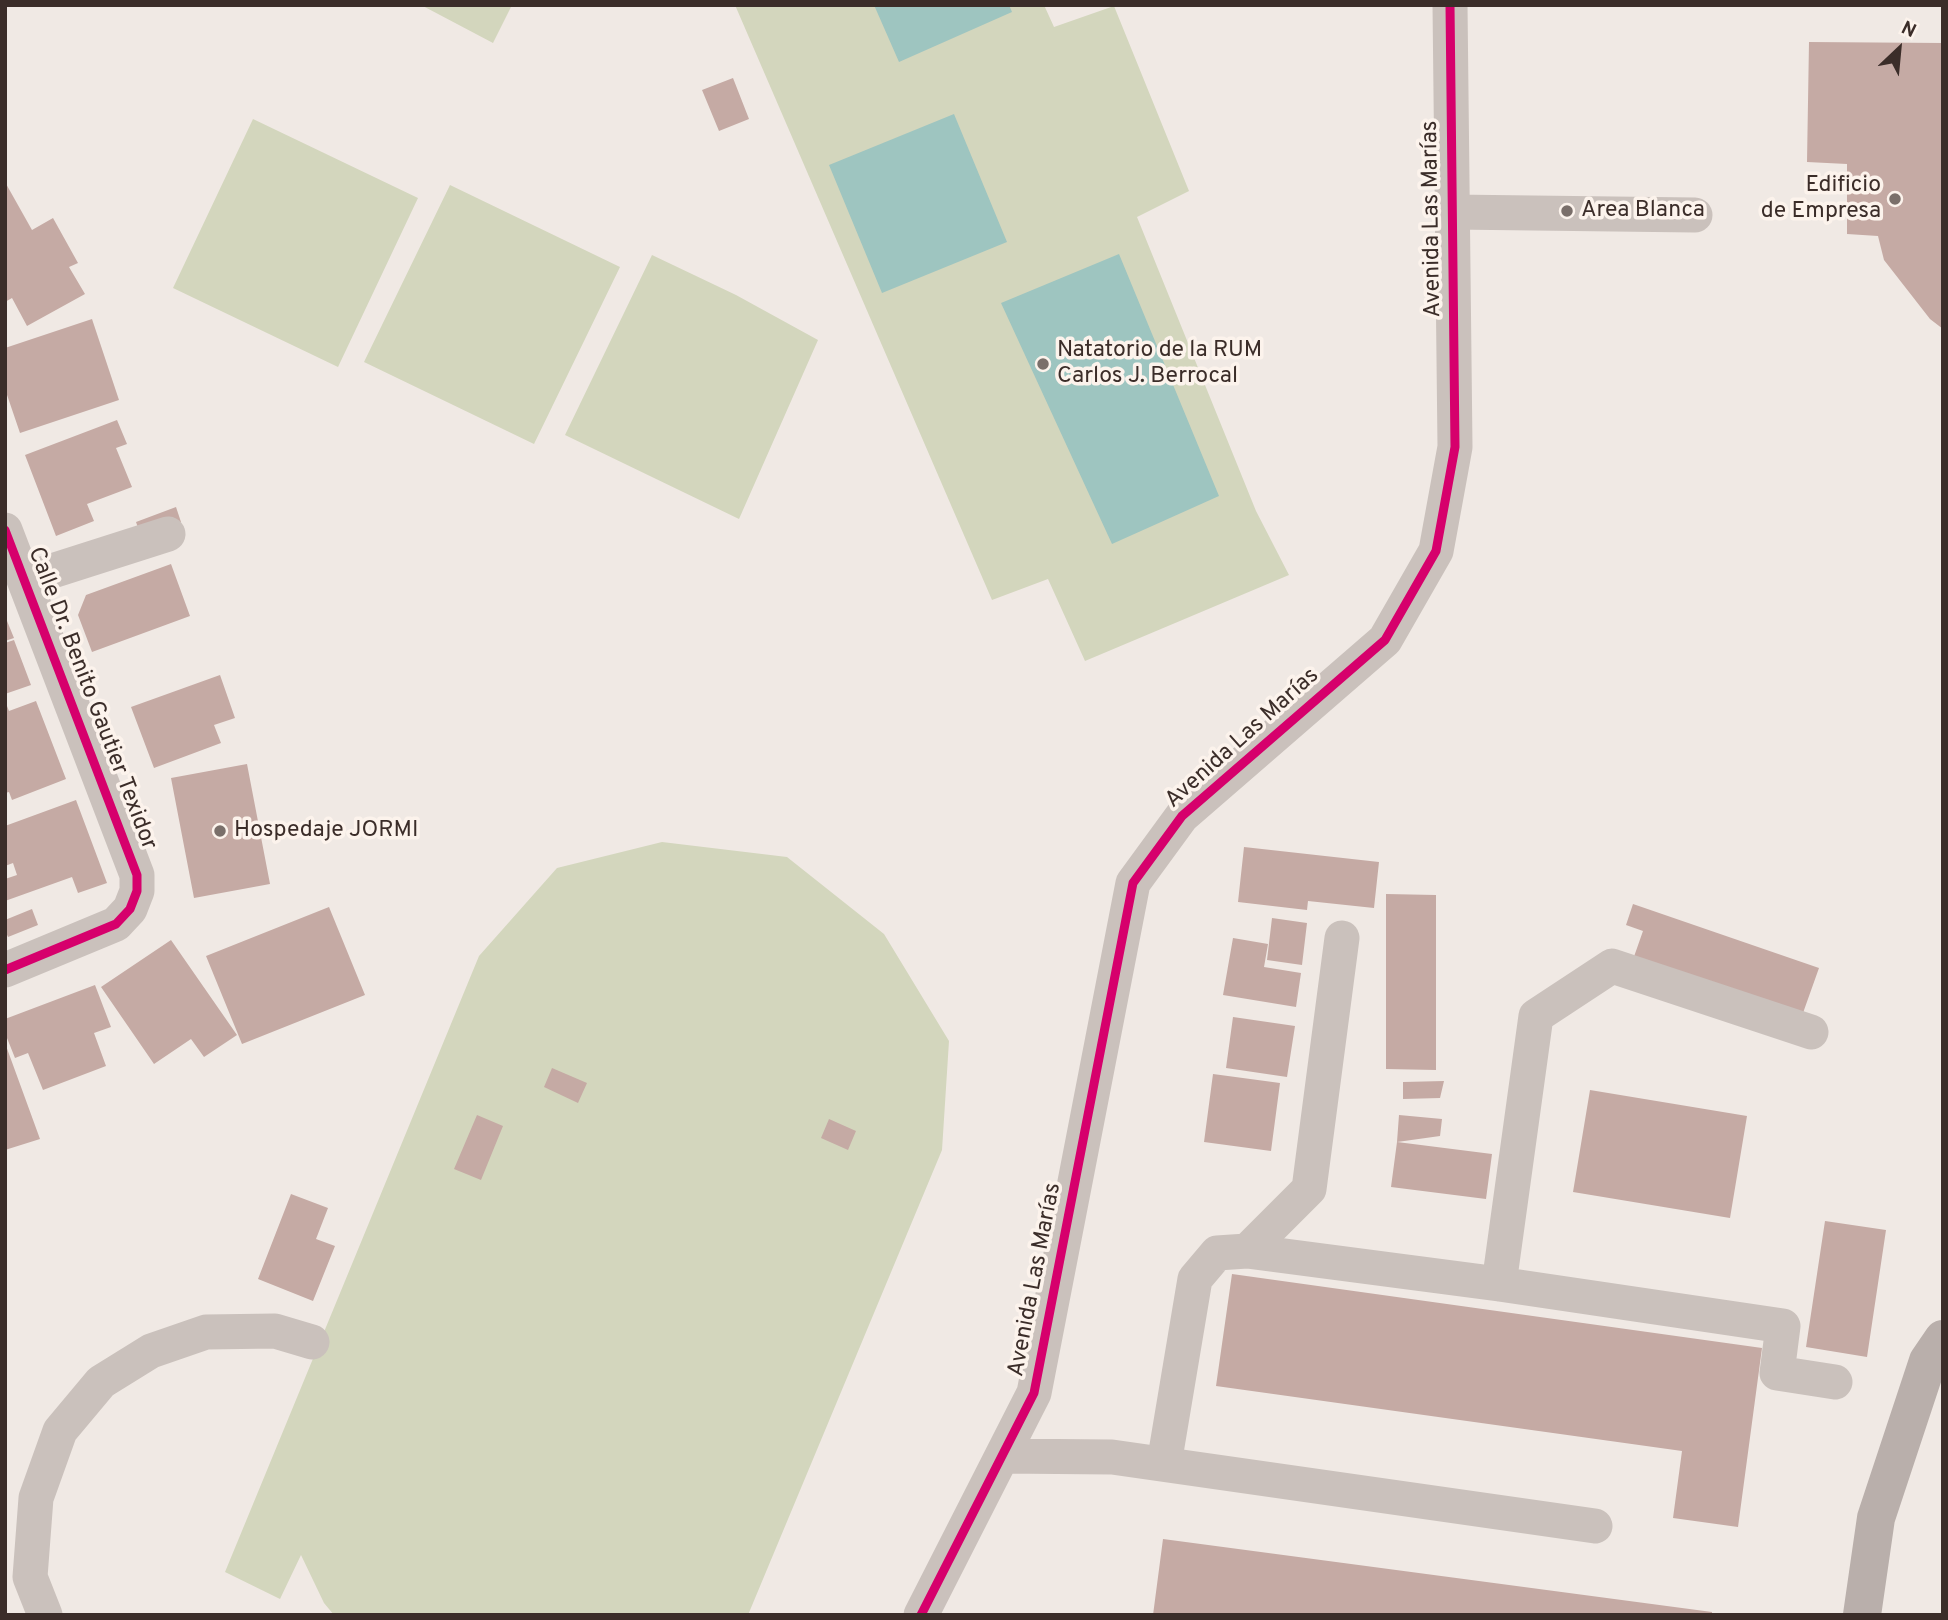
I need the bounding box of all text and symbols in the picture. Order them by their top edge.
north arrow [1864,14,1934,84]
text: N [1897,16,1920,44]
street label: Avenida Las Marías [1417,120,1449,318]
place label: Edificio de Empresa [1761,172,1881,226]
marker: Edificio de Empresa [1887,191,1903,207]
place label: Area Blanca [1581,197,1705,225]
marker: Area Blanca [1559,203,1575,219]
place label: Natatorio de la RUM Carlos J. Berrocal [1057,337,1262,391]
marker: Natatorio de la RUM Carlos J. Berrocal [1035,356,1051,372]
street label: Calle Dr. Benito Gautier Texidor [20,544,162,854]
street label: Avenida Las Marías [1161,663,1325,815]
place label: Hospedaje JORMI [234,817,418,845]
marker: Hospedaje JORMI [212,823,228,839]
street label: Avenida Las Marías [1004,1181,1068,1379]

